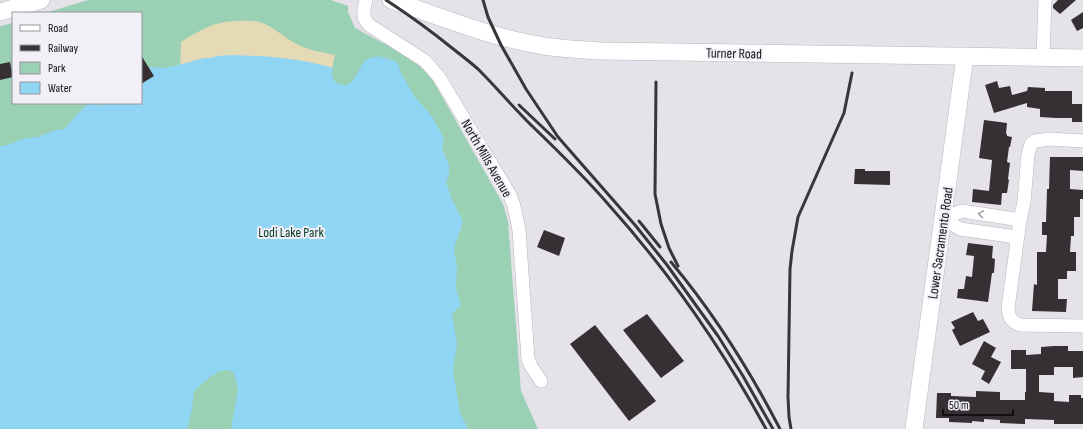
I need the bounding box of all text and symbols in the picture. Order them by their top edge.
legend [12,12,142,104]
text: Road [48,21,68,36]
text: Railway [48,41,79,56]
street label: Turner Road [706,45,762,62]
text: Park [48,61,66,76]
text: Water [48,81,72,96]
street label: North Mills Avenue [457,116,516,200]
street label: Lower Sacramento Road [924,186,957,300]
one-way arrow [978,210,984,219]
park label: Lodi Lake Park [258,224,324,241]
scale bar [943,391,1013,417]
text: 50 m [949,398,969,413]

